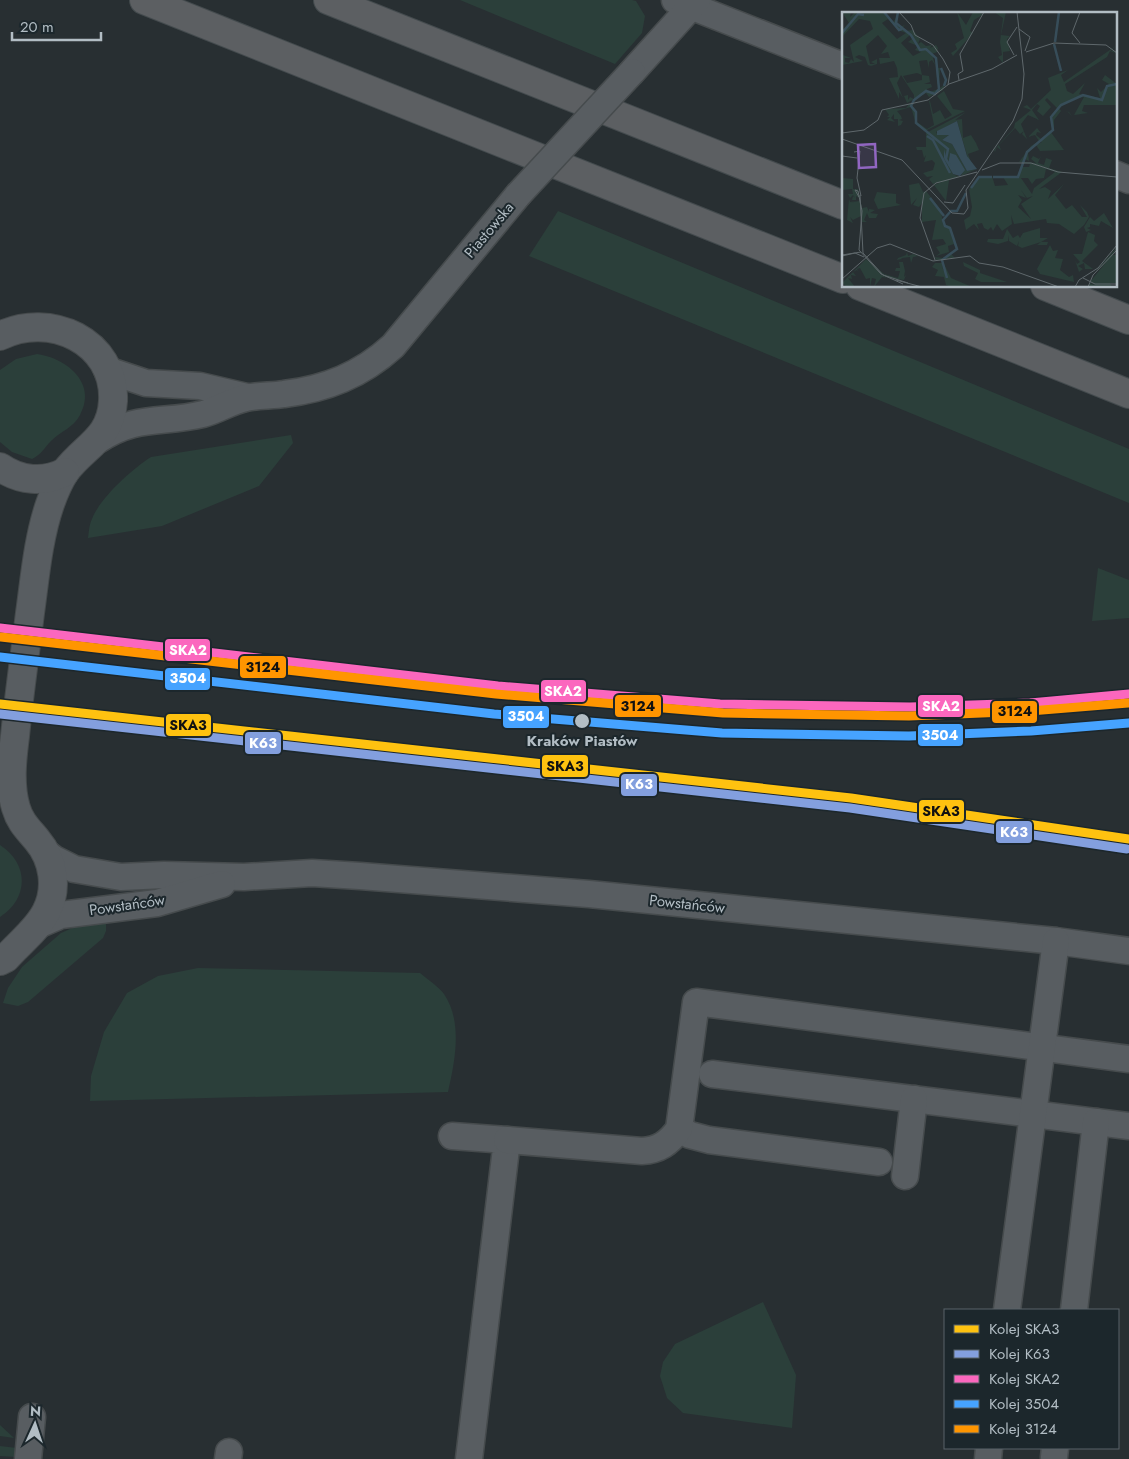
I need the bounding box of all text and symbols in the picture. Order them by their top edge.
scale bar [12,10,101,42]
inset map [842,12,1116,288]
text: 20 m [20,16,54,38]
street label: Piastowska [459,197,519,263]
line badge: SKA2 [164,638,211,662]
text: SKA2 [169,640,207,660]
line badge: 3124 [239,655,287,679]
text: 3124 [246,657,281,677]
line badge: 3504 [164,667,211,691]
text: 3504 [170,668,207,688]
line badge: SKA2 [540,679,587,703]
text: SKA2 [544,681,582,701]
line badge: 3124 [614,694,662,718]
line badge: SKA2 [917,694,964,718]
text: 3124 [621,696,656,716]
text: SKA2 [922,696,960,716]
line badge: 3124 [991,700,1038,724]
text: 3124 [998,701,1033,721]
line badge: 3504 [502,705,550,729]
text: 3504 [508,706,545,726]
marker: Kraków Piastów [573,712,591,730]
line badge: SKA3 [165,713,212,737]
text: SKA3 [169,715,207,735]
line badge: 3504 [917,723,964,747]
text: 3504 [922,725,959,745]
place label: Kraków Piastów [527,730,638,752]
line badge: K63 [244,731,282,755]
text: K63 [249,733,277,753]
line badge: SKA3 [541,754,589,778]
text: SKA3 [546,756,584,776]
line badge: K63 [620,773,658,797]
text: K63 [625,774,653,794]
line badge: SKA3 [918,799,965,823]
text: SKA3 [922,801,960,821]
line badge: K63 [995,820,1033,844]
text: K63 [1000,822,1028,842]
street label: Powstańców [88,889,167,921]
street label: Powstańców [648,889,727,919]
legend [944,1309,1119,1449]
text: Kolej SKA3 [989,1318,1059,1340]
text: Kolej K63 [989,1343,1050,1365]
text: Kolej SKA2 [989,1368,1060,1390]
text: Kolej 3504 [989,1393,1059,1415]
north arrow [10,1399,60,1449]
text: N [30,1401,42,1421]
text: Kolej 3124 [989,1418,1057,1440]

